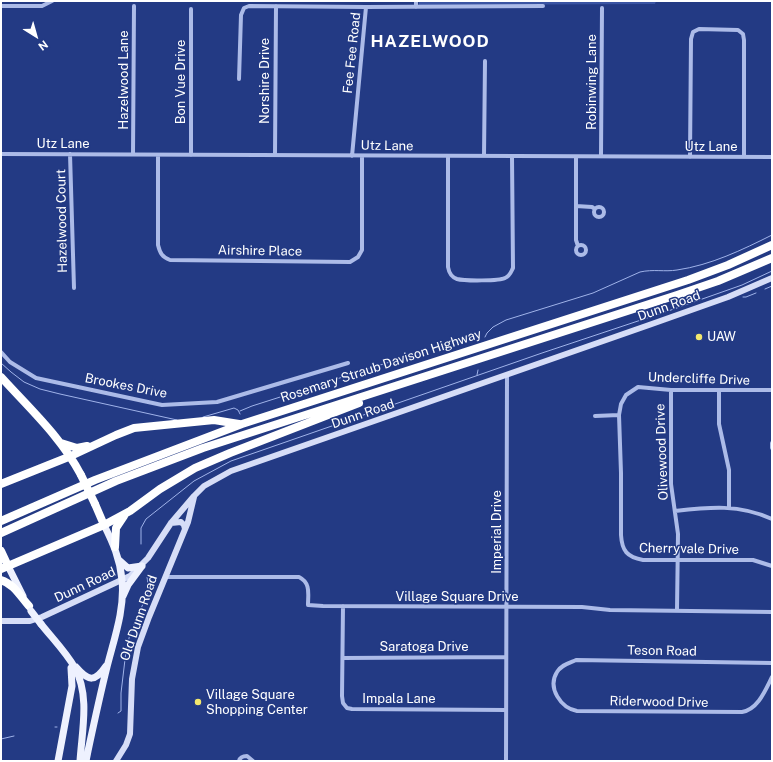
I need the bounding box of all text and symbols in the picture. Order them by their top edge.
street label: Fee Fee Road [340,12,364,94]
north arrow [16,16,56,56]
street label: Hazelwood Lane [116,30,132,130]
district label: HAZELWOOD [370,32,490,52]
street label: Robinwing Lane [584,34,600,130]
text: N [36,38,50,53]
street label: Norshire Drive [257,38,273,124]
street label: Bon Vue Drive [173,40,189,124]
street label: Utz Lane [36,136,90,152]
street label: Utz Lane [360,138,414,154]
street label: Utz Lane [684,139,738,155]
street label: Hazelwood Court [53,169,71,273]
street label: Airshire Place [218,242,302,260]
street label: Dunn Road [636,287,702,325]
street label: Rosemary Straub Davison Highway [278,326,484,406]
place label: UAW [707,329,736,345]
marker: UAW [694,332,704,342]
street label: Undercliffe Drive [648,369,750,389]
street label: Brookes Drive [84,370,168,402]
street label: Dunn Road [329,396,397,432]
street label: Olivewood Drive [653,403,671,501]
street label: Imperial Drive [489,490,505,574]
street label: Cherryvale Drive [639,540,739,558]
street label: Dunn Road [52,564,118,606]
street label: Old Dunn Road [117,573,161,663]
street label: Village Square Drive [395,589,519,605]
street label: Saratoga Drive [379,639,469,655]
street label: Teson Road [627,643,697,659]
place label: Village Square Shopping Center [206,687,308,718]
street label: Impala Lane [362,691,436,707]
street label: Riderwood Drive [609,693,709,711]
marker: Village Square Shopping Center [193,697,203,707]

